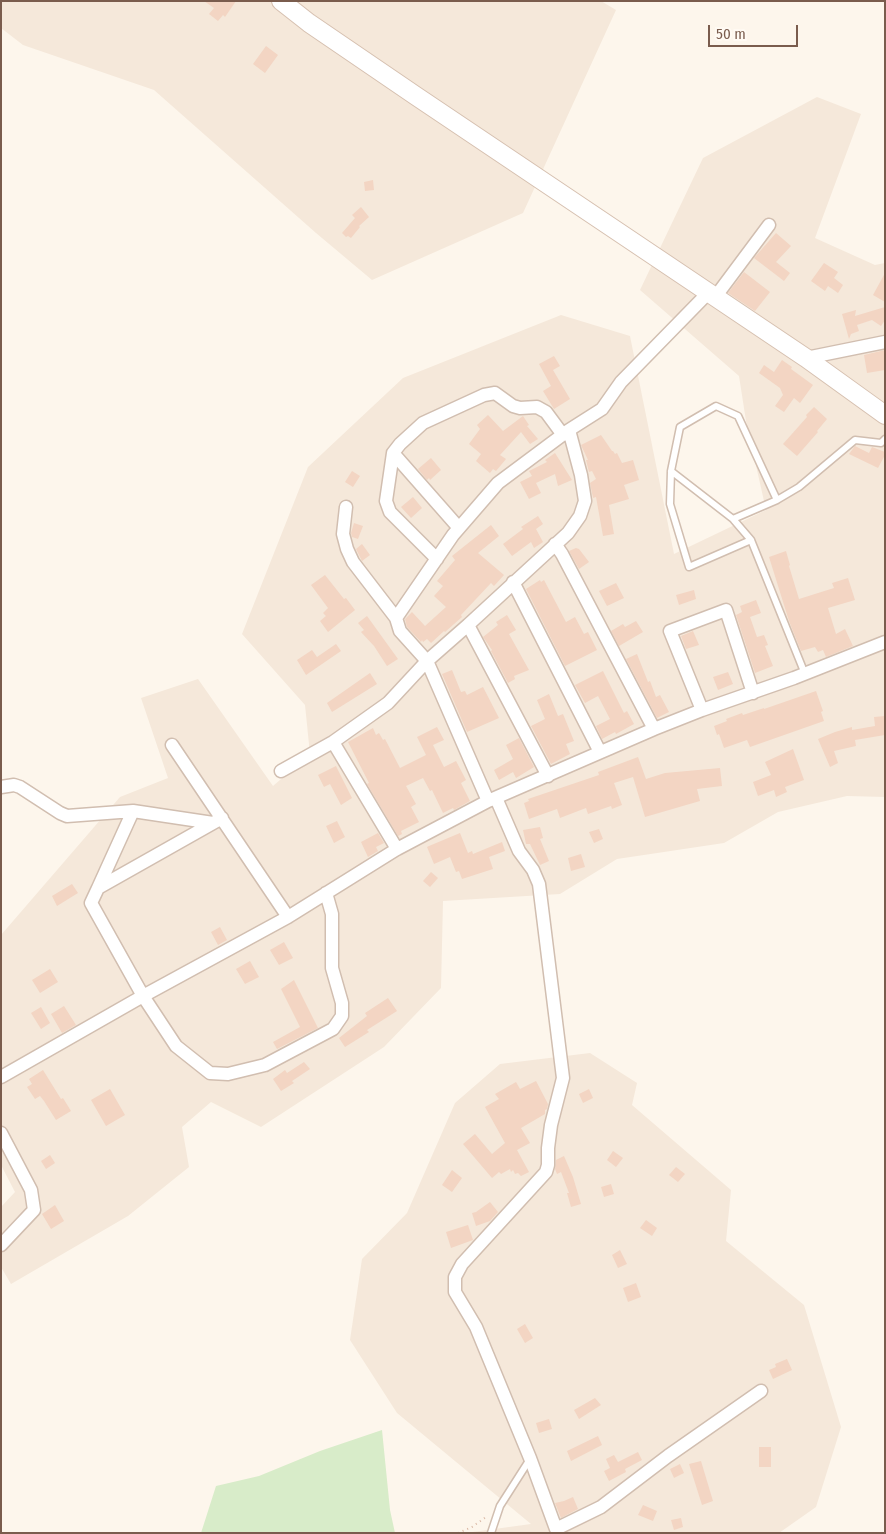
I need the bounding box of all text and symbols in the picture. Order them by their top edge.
scale bar [711,15,801,47]
text: 50 m [716,25,746,43]

